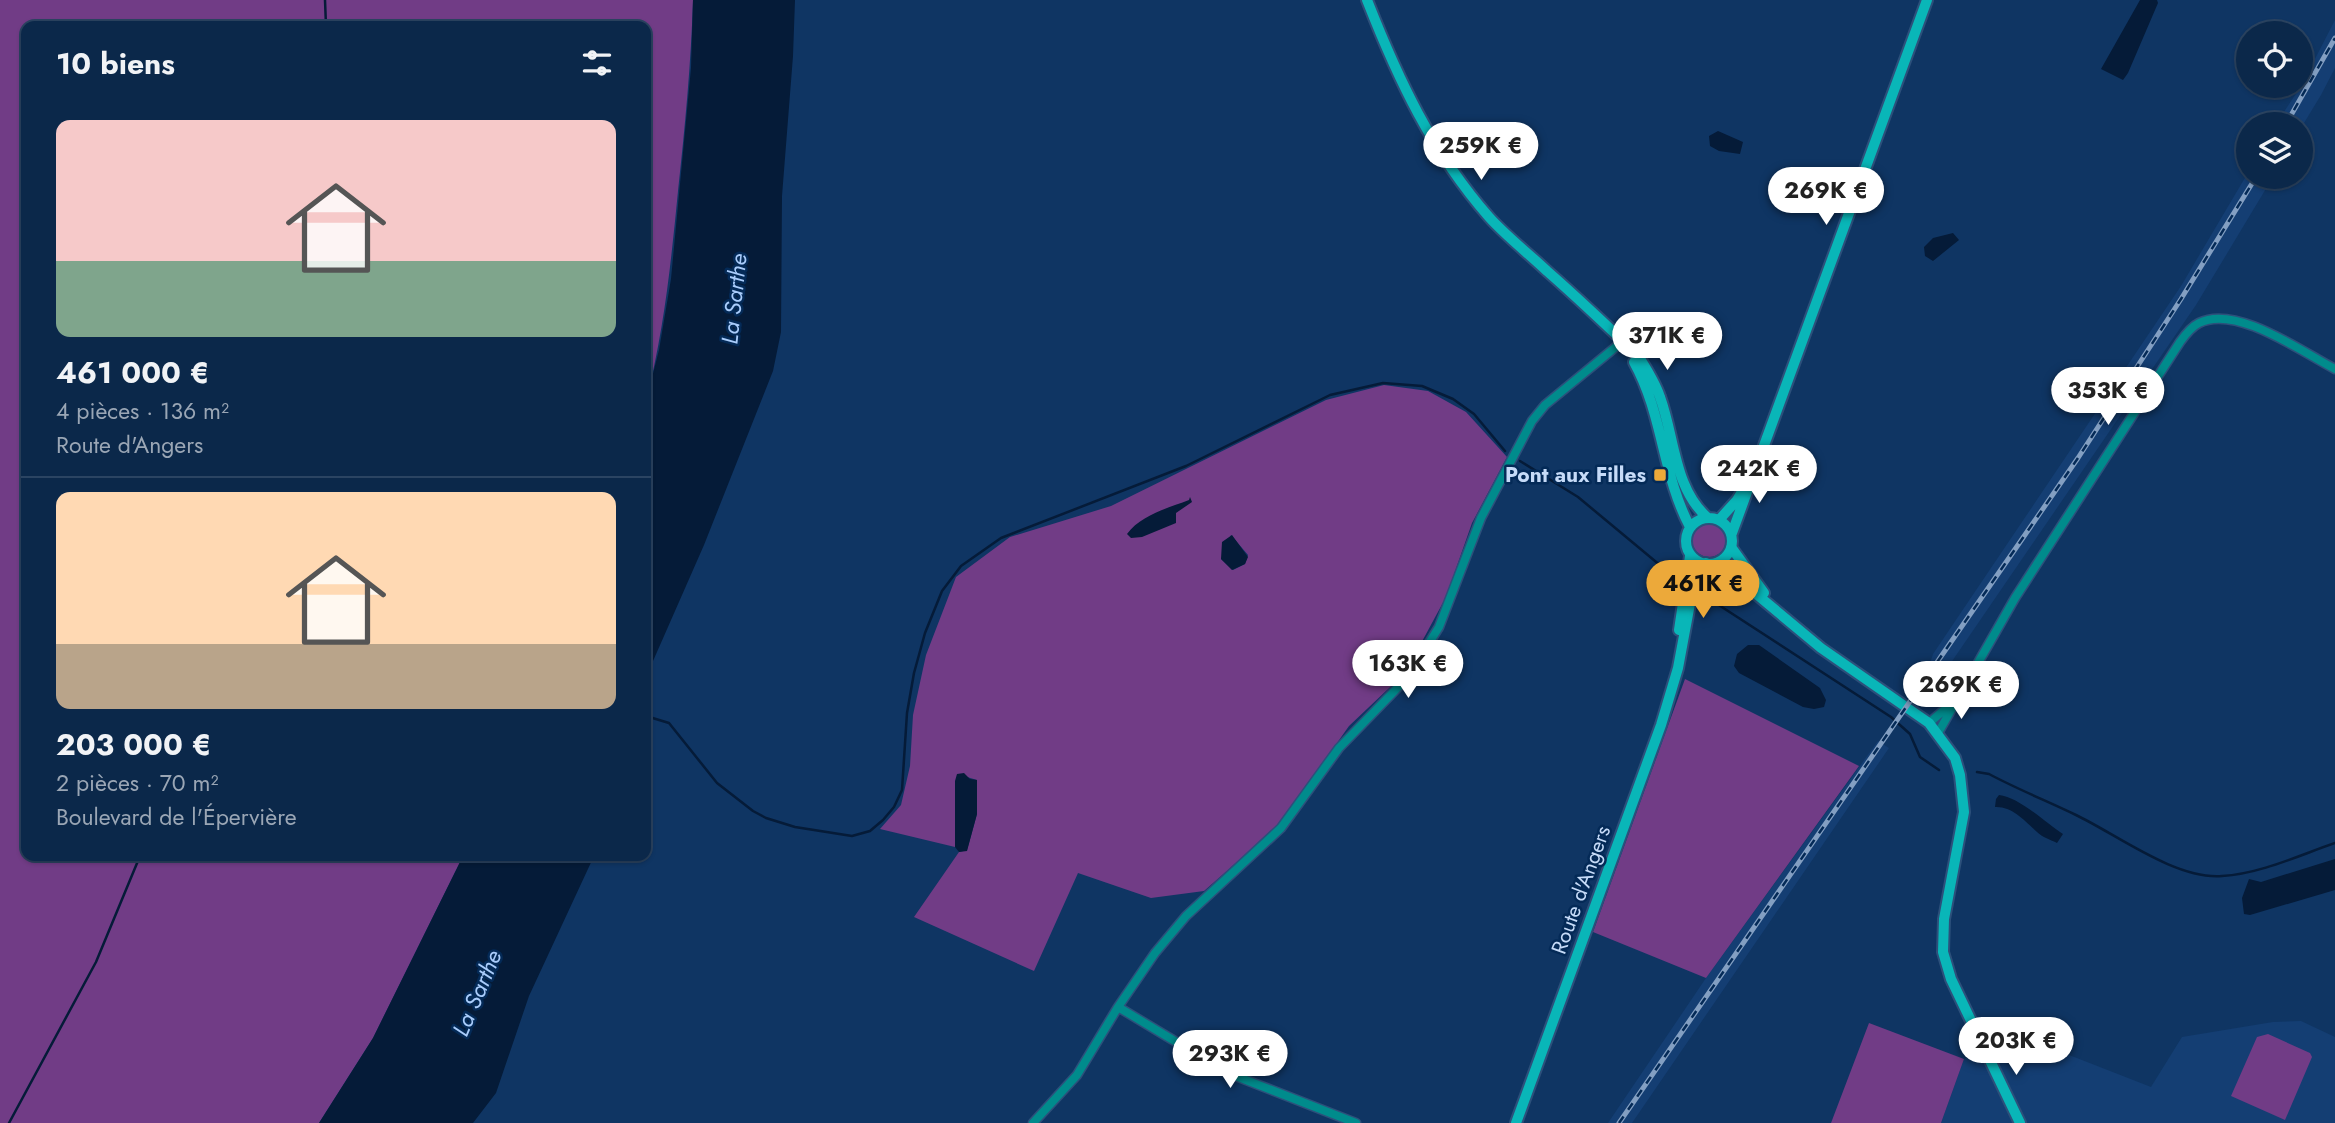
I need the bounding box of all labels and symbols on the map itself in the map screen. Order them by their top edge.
pin: 259K € [1424,122,1538,182]
pin: 269K € [1769,168,1883,227]
water label: La Sarthe [712,252,756,346]
pin: 371K € [1610,312,1724,372]
pin: 353K € [2051,368,2165,427]
pin: 242K € [1702,446,1816,505]
place label: Pont aux Filles [1505,460,1646,490]
marker: Pont aux Filles [1652,467,1668,483]
pin: 461K € [1646,560,1760,620]
pin: 163K € [1351,640,1465,700]
pin: 269K € [1904,662,2018,721]
street label: Route d'Angers [1544,822,1618,958]
water label: La Sarthe [444,944,511,1041]
pin: 203K € [1959,1018,2073,1077]
pin: 293K € [1173,1030,1287,1090]

